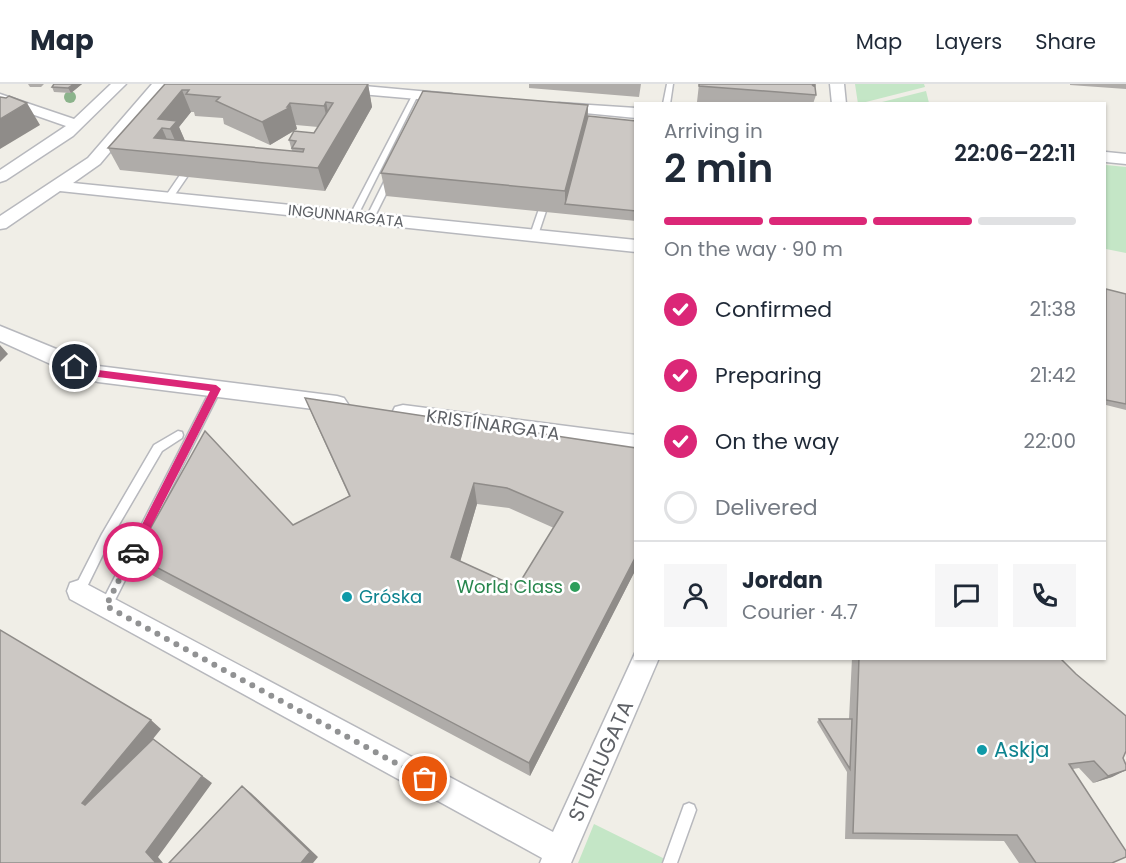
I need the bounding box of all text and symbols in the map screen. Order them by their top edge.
text: Map [30,21,94,60]
text: Map [856,27,902,56]
text: Layers [935,27,1002,56]
text: Share [1035,27,1096,56]
text: Arriving in [664,117,763,145]
text: 22:06–22:11 [954,138,1076,169]
text: 2 min [664,141,773,196]
street label: INGUNNARGATA [287,199,405,232]
text: On the way · 90 m [664,235,843,263]
icon: check [664,293,697,326]
text: Confirmed [715,294,832,325]
text: 21:38 [1029,295,1076,323]
pin [49,341,100,392]
icon: home [58,350,91,383]
icon: check [664,359,697,392]
text: Preparing [715,360,822,391]
text: 21:42 [1030,361,1076,389]
street label: KRISTÍNARGATA [425,403,561,446]
icon: check [664,425,697,458]
text: On the way [715,426,839,457]
text: 22:00 [1024,427,1076,455]
text: Delivered [715,492,818,523]
courier [103,522,163,582]
icon: car [117,536,150,569]
button: person [664,564,727,627]
button: chat [935,564,998,627]
button: phone [1013,564,1076,627]
text: Jordan [742,565,823,596]
place label: World Class [457,574,563,599]
marker: World Class [568,580,582,594]
place label: Gróska [359,584,422,609]
marker: Gróska [340,590,354,604]
text: Courier · 4.7 [742,598,858,626]
street label: STURLUGATA [561,696,640,826]
place label: Askja [994,735,1049,764]
marker: Askja [975,743,989,757]
pin [399,753,450,804]
icon: bag [408,762,441,795]

